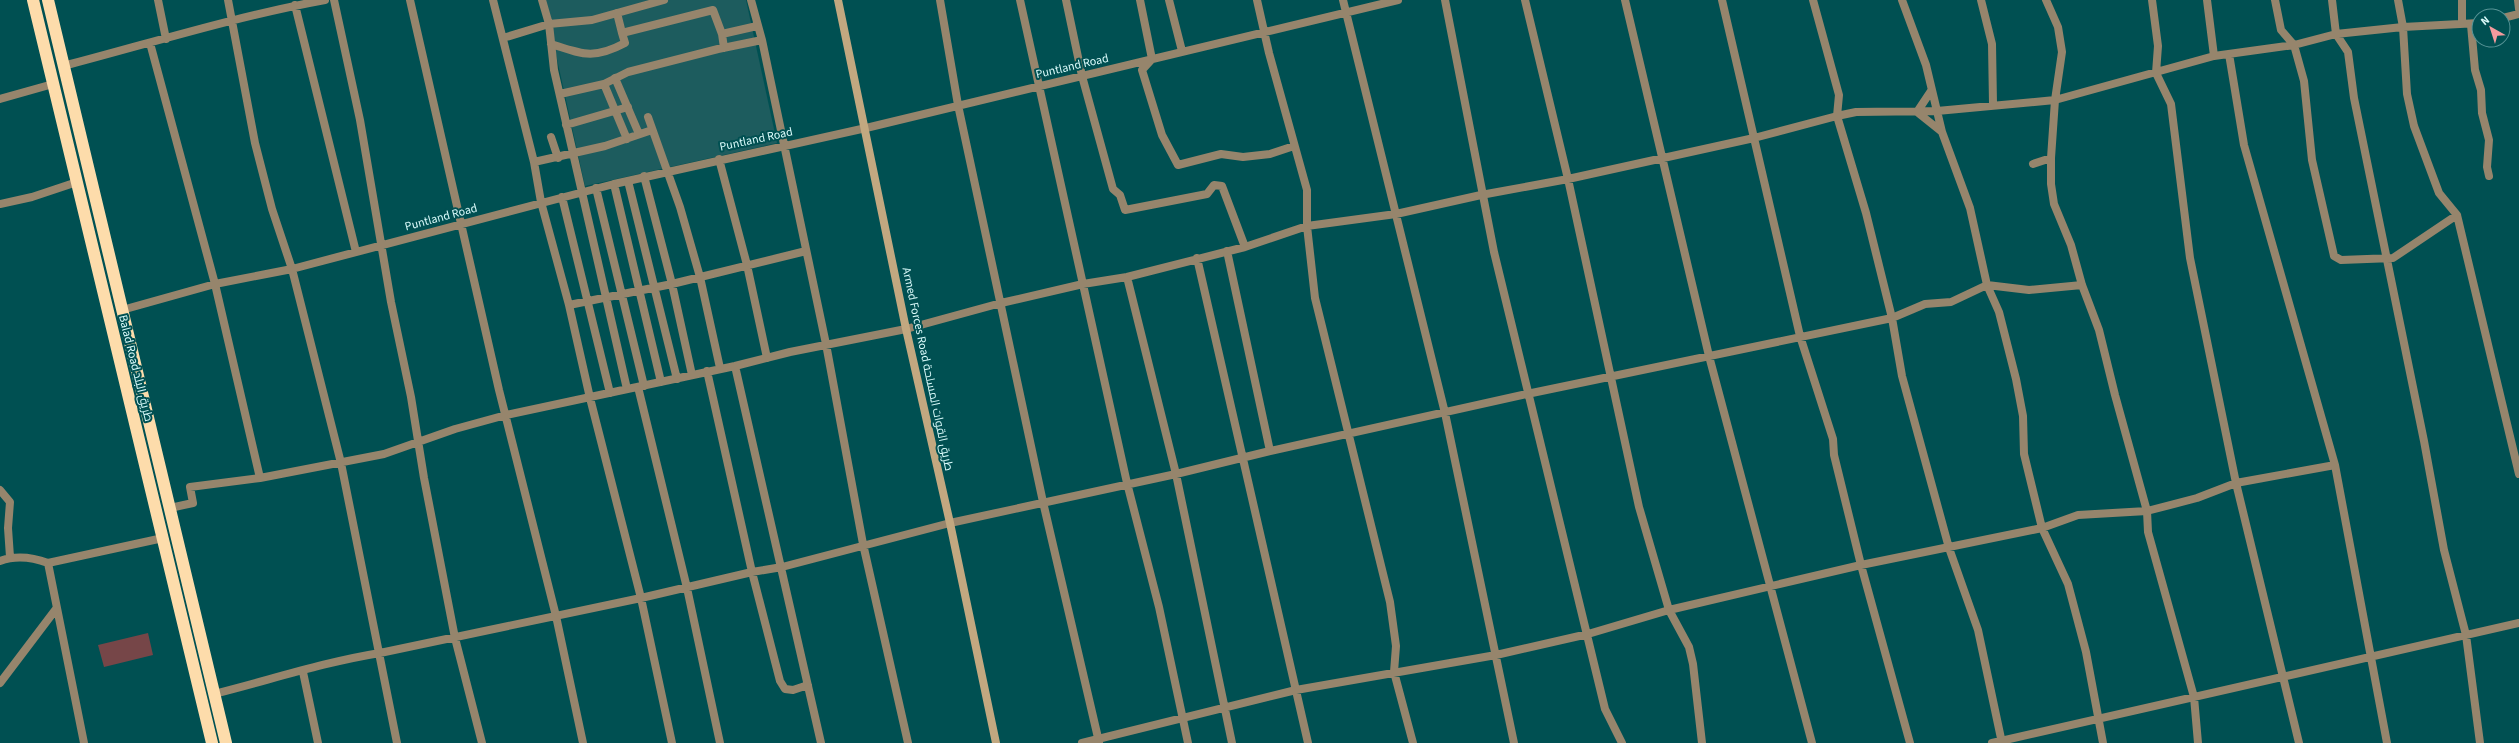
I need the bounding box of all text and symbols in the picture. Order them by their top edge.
north arrow [2471,8,2511,48]
text: N [2477,12,2493,29]
street label: Puntland Road [1034,50,1110,83]
street label: Puntland Road [718,123,794,156]
street label: Puntland Road [403,200,479,235]
street label: Armed Forces Road طريق القوات المسلحة [898,266,957,472]
street label: Balad Road طريق البلد [114,313,157,423]

